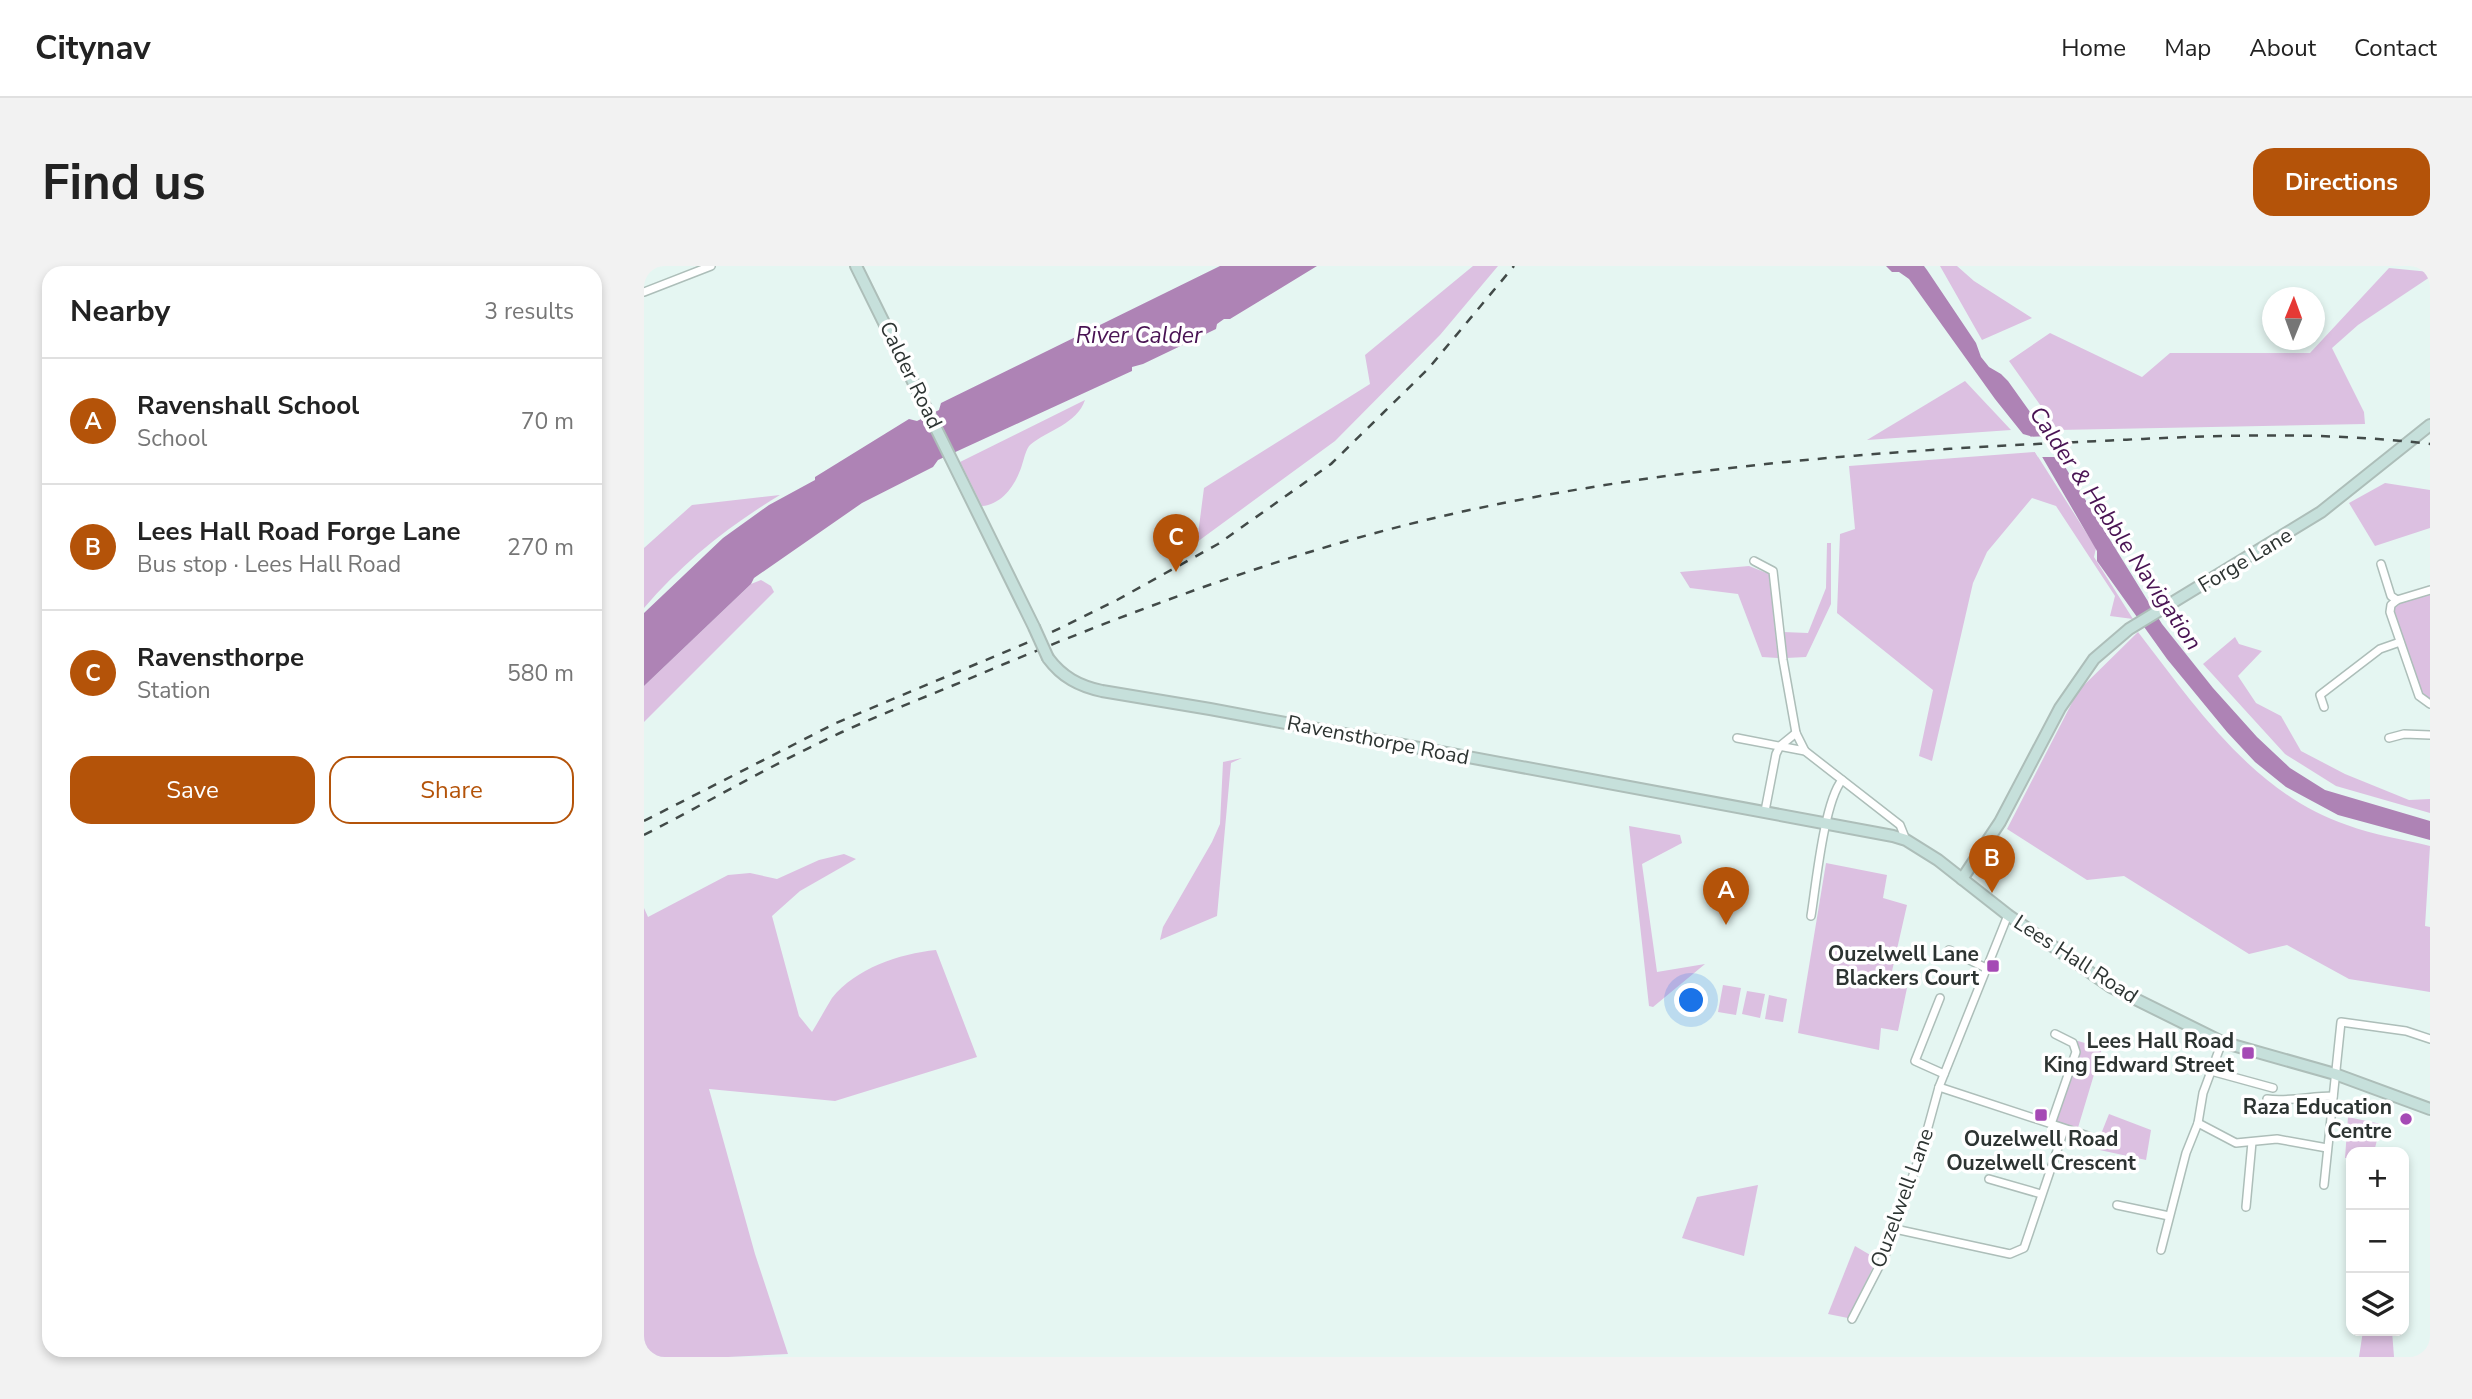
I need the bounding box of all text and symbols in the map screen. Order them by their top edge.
text: Citynav [35,26,151,71]
text: Home [2061,32,2126,64]
text: Map [2164,32,2211,64]
text: About [2249,32,2316,64]
text: Contact [2354,32,2437,64]
button: Directions [2253,148,2430,216]
text: Find us [42,149,206,216]
north arrow [2262,287,2325,350]
text: Nearby [70,291,170,332]
text: 3 results [484,296,574,327]
street label: Calder Road [873,317,949,433]
water label: River Calder [1076,320,1203,351]
text: Ravenshall School [137,388,359,423]
water label: Calder & Hebble Navigation [2022,400,2209,656]
text: A [84,406,102,437]
text: 70 m [521,406,574,437]
text: School [137,423,207,454]
text: Lees Hall Road Forge Lane [137,514,461,549]
pin: C [1153,514,1199,572]
street label: Forge Lane [2193,521,2297,599]
text: B [85,532,101,563]
text: 270 m [507,532,574,563]
text: Bus stop · Lees Hall Road [137,549,401,580]
text: Ravensthorpe [137,640,304,675]
text: C [85,658,101,689]
text: 580 m [507,658,574,689]
text: Station [137,675,211,706]
street label: Ravensthorpe Road [1285,709,1471,771]
button: Save [70,756,315,824]
button: Share [329,756,574,824]
pin: B [1969,835,2015,893]
pin: A [1703,867,1749,925]
street label: Lees Hall Road [2008,908,2144,1010]
place label: Ouzelwell Lane Blackers Court [1828,940,1980,992]
marker: Ouzelwell Lane Blackers Court [1985,958,2001,974]
your location [1674,983,1708,1017]
place label: Lees Hall Road King Edward Street [2043,1027,2235,1079]
marker: Lees Hall Road King Edward Street [2240,1045,2256,1061]
place label: Raza Education Centre [2243,1093,2392,1145]
marker: Ouzelwell Road Ouzelwell Crescent [2033,1107,2049,1123]
marker: Raza Education Centre [2398,1111,2414,1127]
street label: Ouzelwell Lane [1864,1124,1940,1272]
place label: Ouzelwell Road Ouzelwell Crescent [1946,1125,2137,1177]
map controls [2346,1147,2409,1336]
button: + [2346,1147,2409,1210]
button: − [2346,1210,2409,1273]
button: layers [2346,1273,2409,1336]

